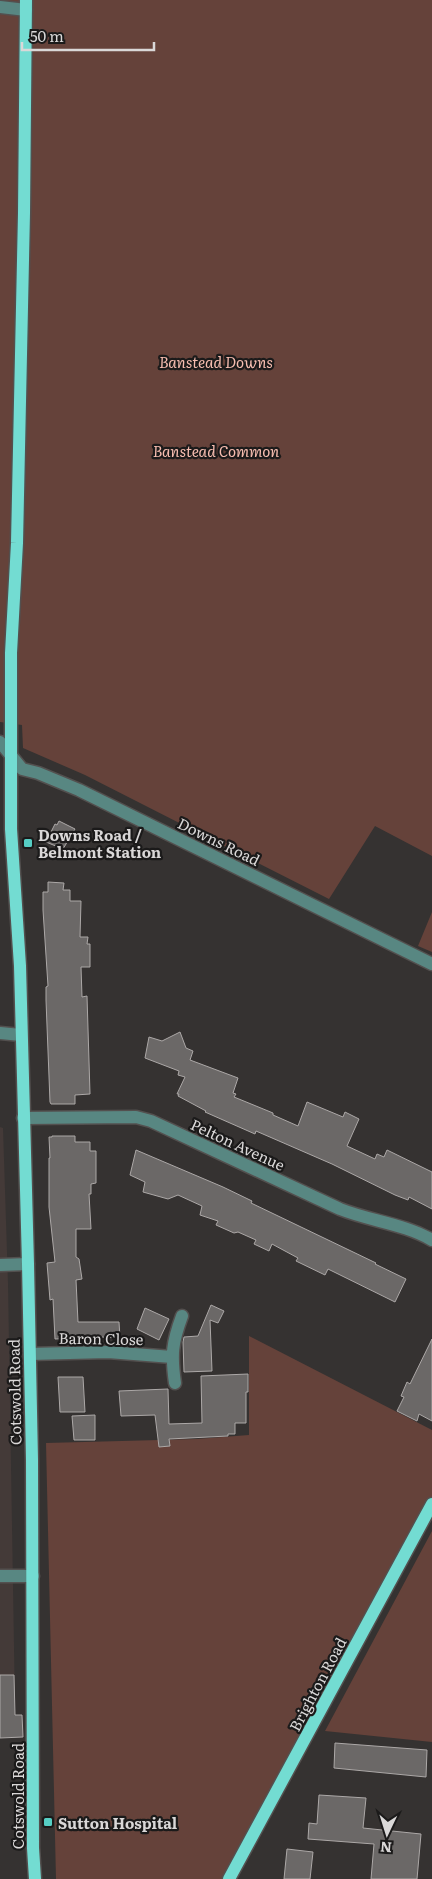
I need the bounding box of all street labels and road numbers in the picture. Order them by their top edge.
street label: Downs Road [174,811,264,871]
street label: Pelton Avenue [187,1112,289,1176]
street label: Baron Close [58,1326,144,1350]
street label: Cotswold Road [2,1339,26,1445]
street label: Brighton Road [283,1633,351,1735]
street label: Cotswold Road [6,1743,29,1849]

